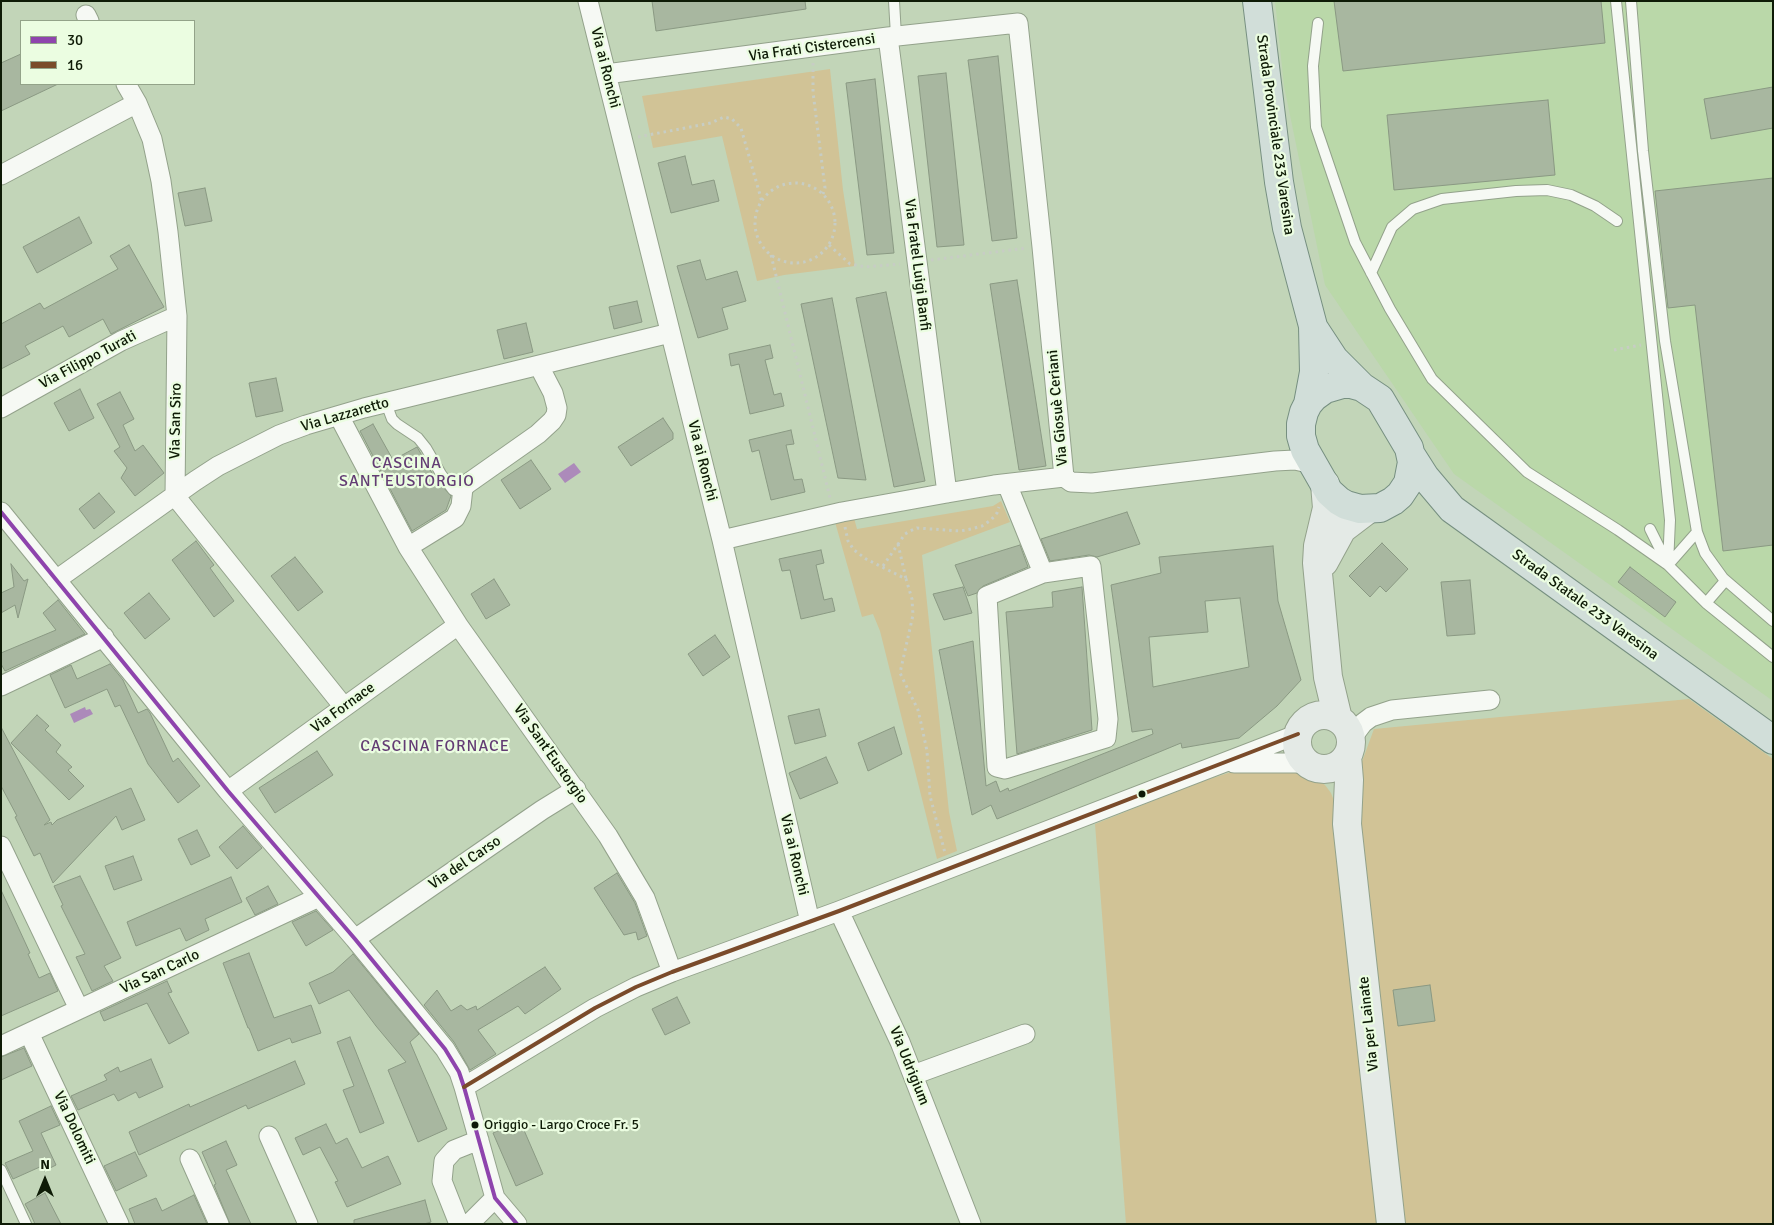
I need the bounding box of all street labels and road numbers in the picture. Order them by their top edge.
street label: Via ai Ronchi [586,26,624,110]
street label: Via Frati Cistercensi [748,30,876,66]
street label: Strada Provinciale 233 Varesina [1252,34,1298,236]
street label: Via Fratel Luigi Banfi [900,198,934,332]
street label: Via Filippo Turati [36,327,140,393]
street label: Via Giosuè Ceriani [1044,349,1072,467]
street label: Via San Siro [166,383,186,459]
street label: Via Lazzaretto [299,394,391,436]
street label: Via ai Ronchi [683,419,721,503]
street label: Strada Statale 233 Varesina [1508,546,1662,664]
street label: Via Fornace [308,679,378,737]
street label: Via Sant'Eustorgio [509,701,591,807]
street label: Via ai Ronchi [776,813,812,897]
street label: Via del Carso [425,832,505,894]
street label: Via San Carlo [118,946,202,998]
street label: Via per Lainate [1355,976,1383,1072]
street label: Via Udrigium [885,1024,933,1108]
street label: Via Dolomiti [49,1089,99,1167]

